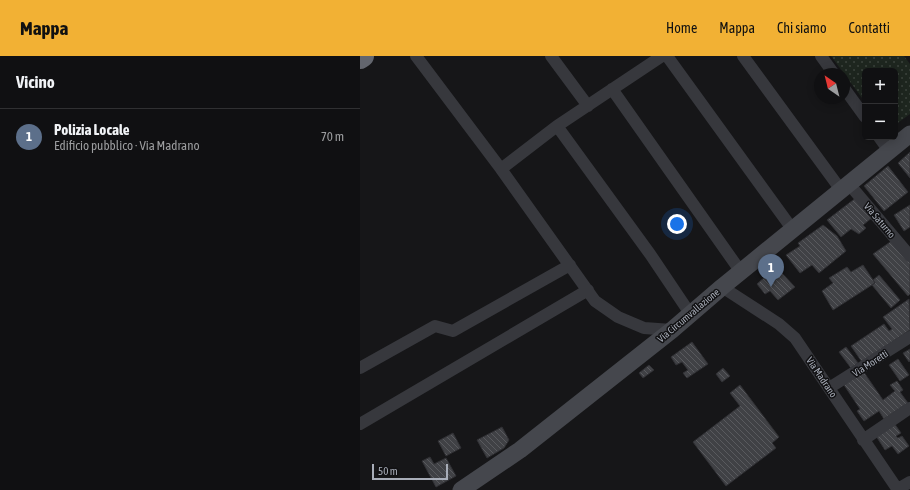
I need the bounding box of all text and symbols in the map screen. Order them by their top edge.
text: Mappa [20,17,68,39]
text: Home [666,20,697,36]
text: Mappa [719,20,755,36]
text: Chi siamo [777,20,827,36]
text: Contatti [849,20,890,36]
north arrow [814,68,850,104]
map controls [862,68,898,140]
button: + [862,68,898,104]
text: Vicino [16,72,55,92]
button: − [862,104,898,140]
text: Polizia Locale [54,121,130,138]
text: 1 [26,129,32,144]
text: 70 m [321,129,344,144]
text: Edificio pubblico · Via Madrano [54,138,200,153]
street label: Via Saturno [862,201,898,240]
your location [667,214,687,234]
pin: 1 [758,254,784,287]
street label: Via Circumvallazione [655,286,722,344]
street label: Via Moretti [850,348,890,379]
street label: Via Madrano [804,355,839,400]
scale bar [372,462,448,481]
text: 50 m [378,465,398,477]

